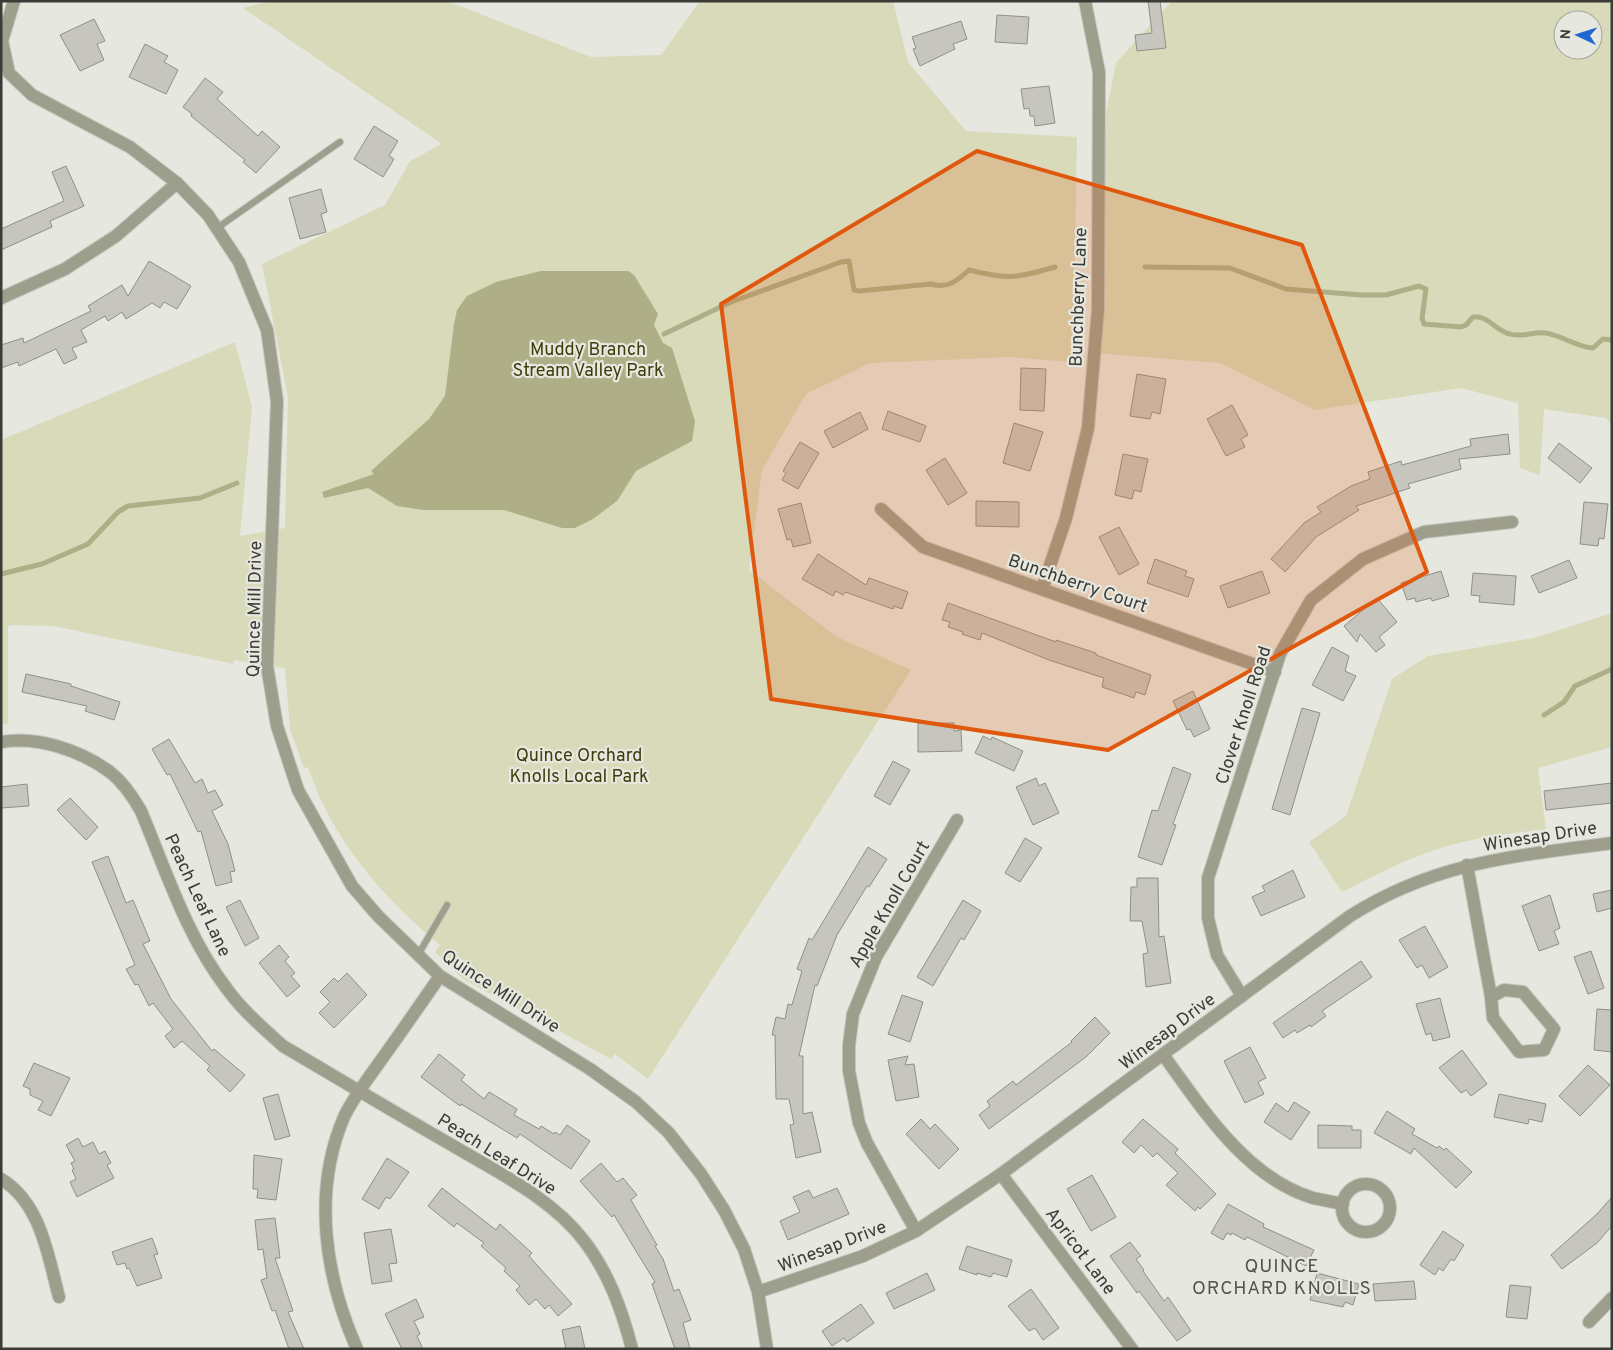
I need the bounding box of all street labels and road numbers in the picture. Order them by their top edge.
street label: Bunchberry Lane [1066,227,1093,367]
street label: Quince Mill Drive [243,540,268,678]
street label: Bunchberry Court [1005,550,1150,619]
street label: Clover Knoll Road [1211,643,1278,788]
street label: Winesap Drive [1482,817,1599,858]
street label: Peach Leaf Lane [158,830,235,961]
street label: Apple Knoll Court [845,837,936,973]
street label: Quince Mill Drive [437,945,564,1039]
street label: Winesap Drive [1115,989,1221,1076]
street label: Peach Leaf Drive [432,1109,560,1201]
street label: Apricot Lane [1039,1204,1120,1300]
street label: Winesap Drive [775,1216,890,1279]

